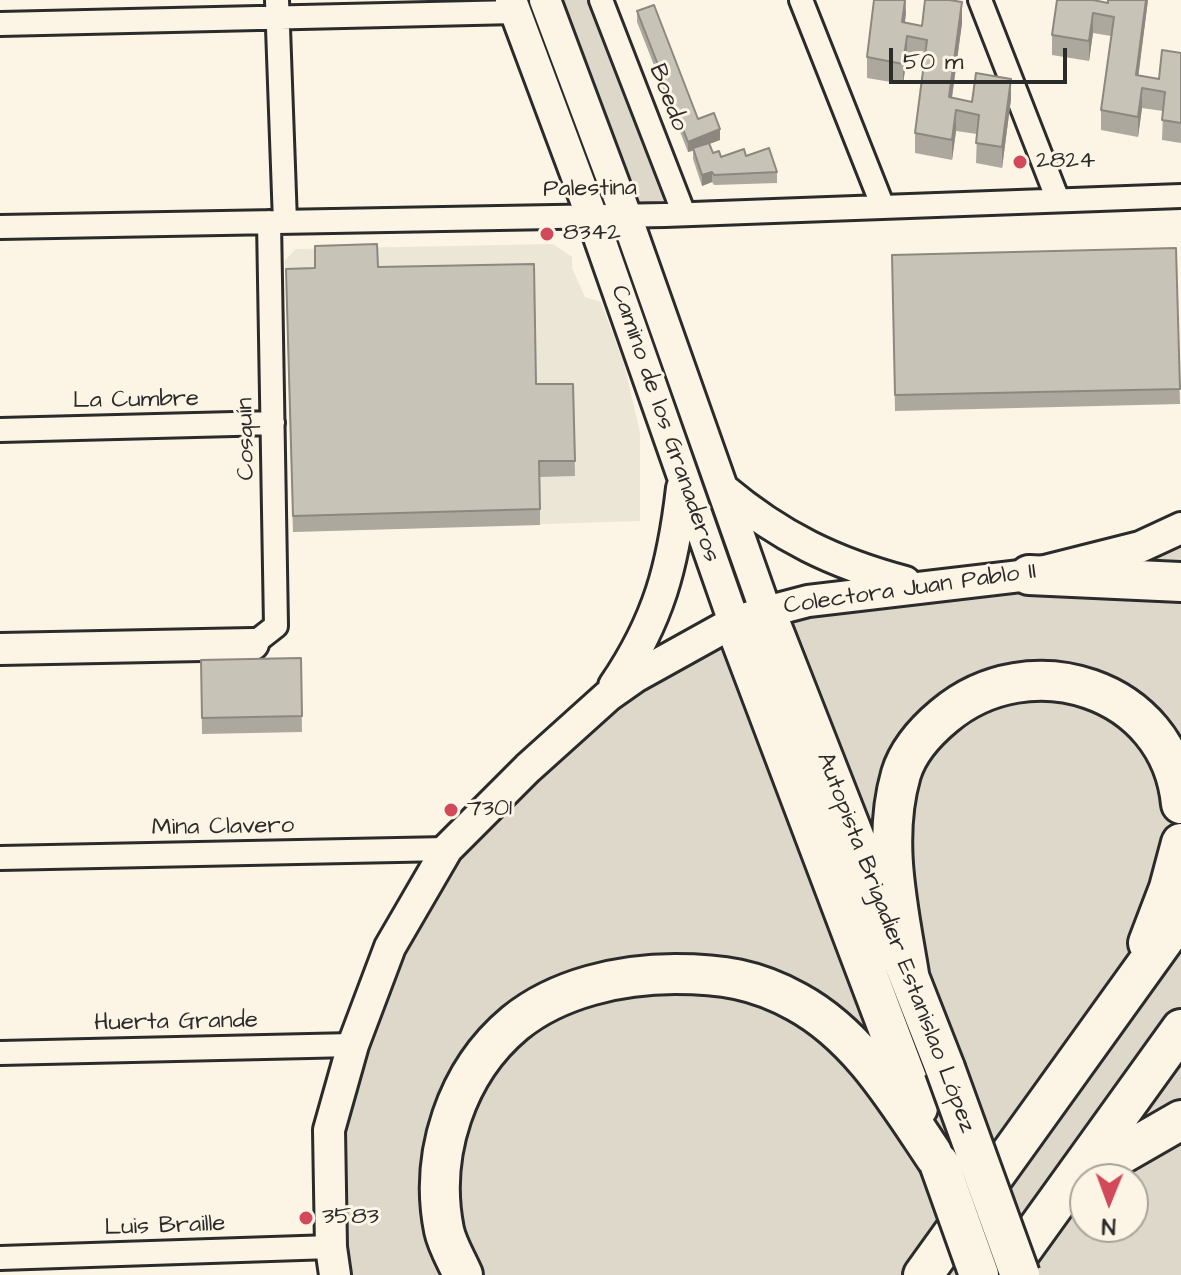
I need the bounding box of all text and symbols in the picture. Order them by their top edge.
scale bar [893,32,1071,82]
text: 50 m [903,45,963,79]
street label: Boedo [641,60,693,136]
place label: 2824 [1036,148,1095,176]
marker: 2824 [1011,153,1029,171]
street label: Palestina [543,175,637,205]
place label: 8342 [563,220,621,248]
marker: 8342 [538,225,556,243]
street label: Camino de los Granaderos [603,282,725,566]
street label: La Cumbre [73,386,199,416]
street label: Cosquín [232,397,262,481]
street label: Colectora Juan Pablo II [782,558,1038,622]
street label: Autopista Brigadier Estanislao López [809,749,981,1137]
place label: 7301 [467,796,512,824]
marker: 7301 [442,801,460,819]
street label: Mina Clavero [152,812,294,844]
street label: Huerta Grande [94,1007,258,1039]
north arrow [1069,1163,1149,1243]
place label: 3583 [322,1204,379,1232]
marker: 3583 [297,1209,315,1227]
text: N [1101,1210,1116,1241]
street label: Luis Braille [104,1211,226,1243]

